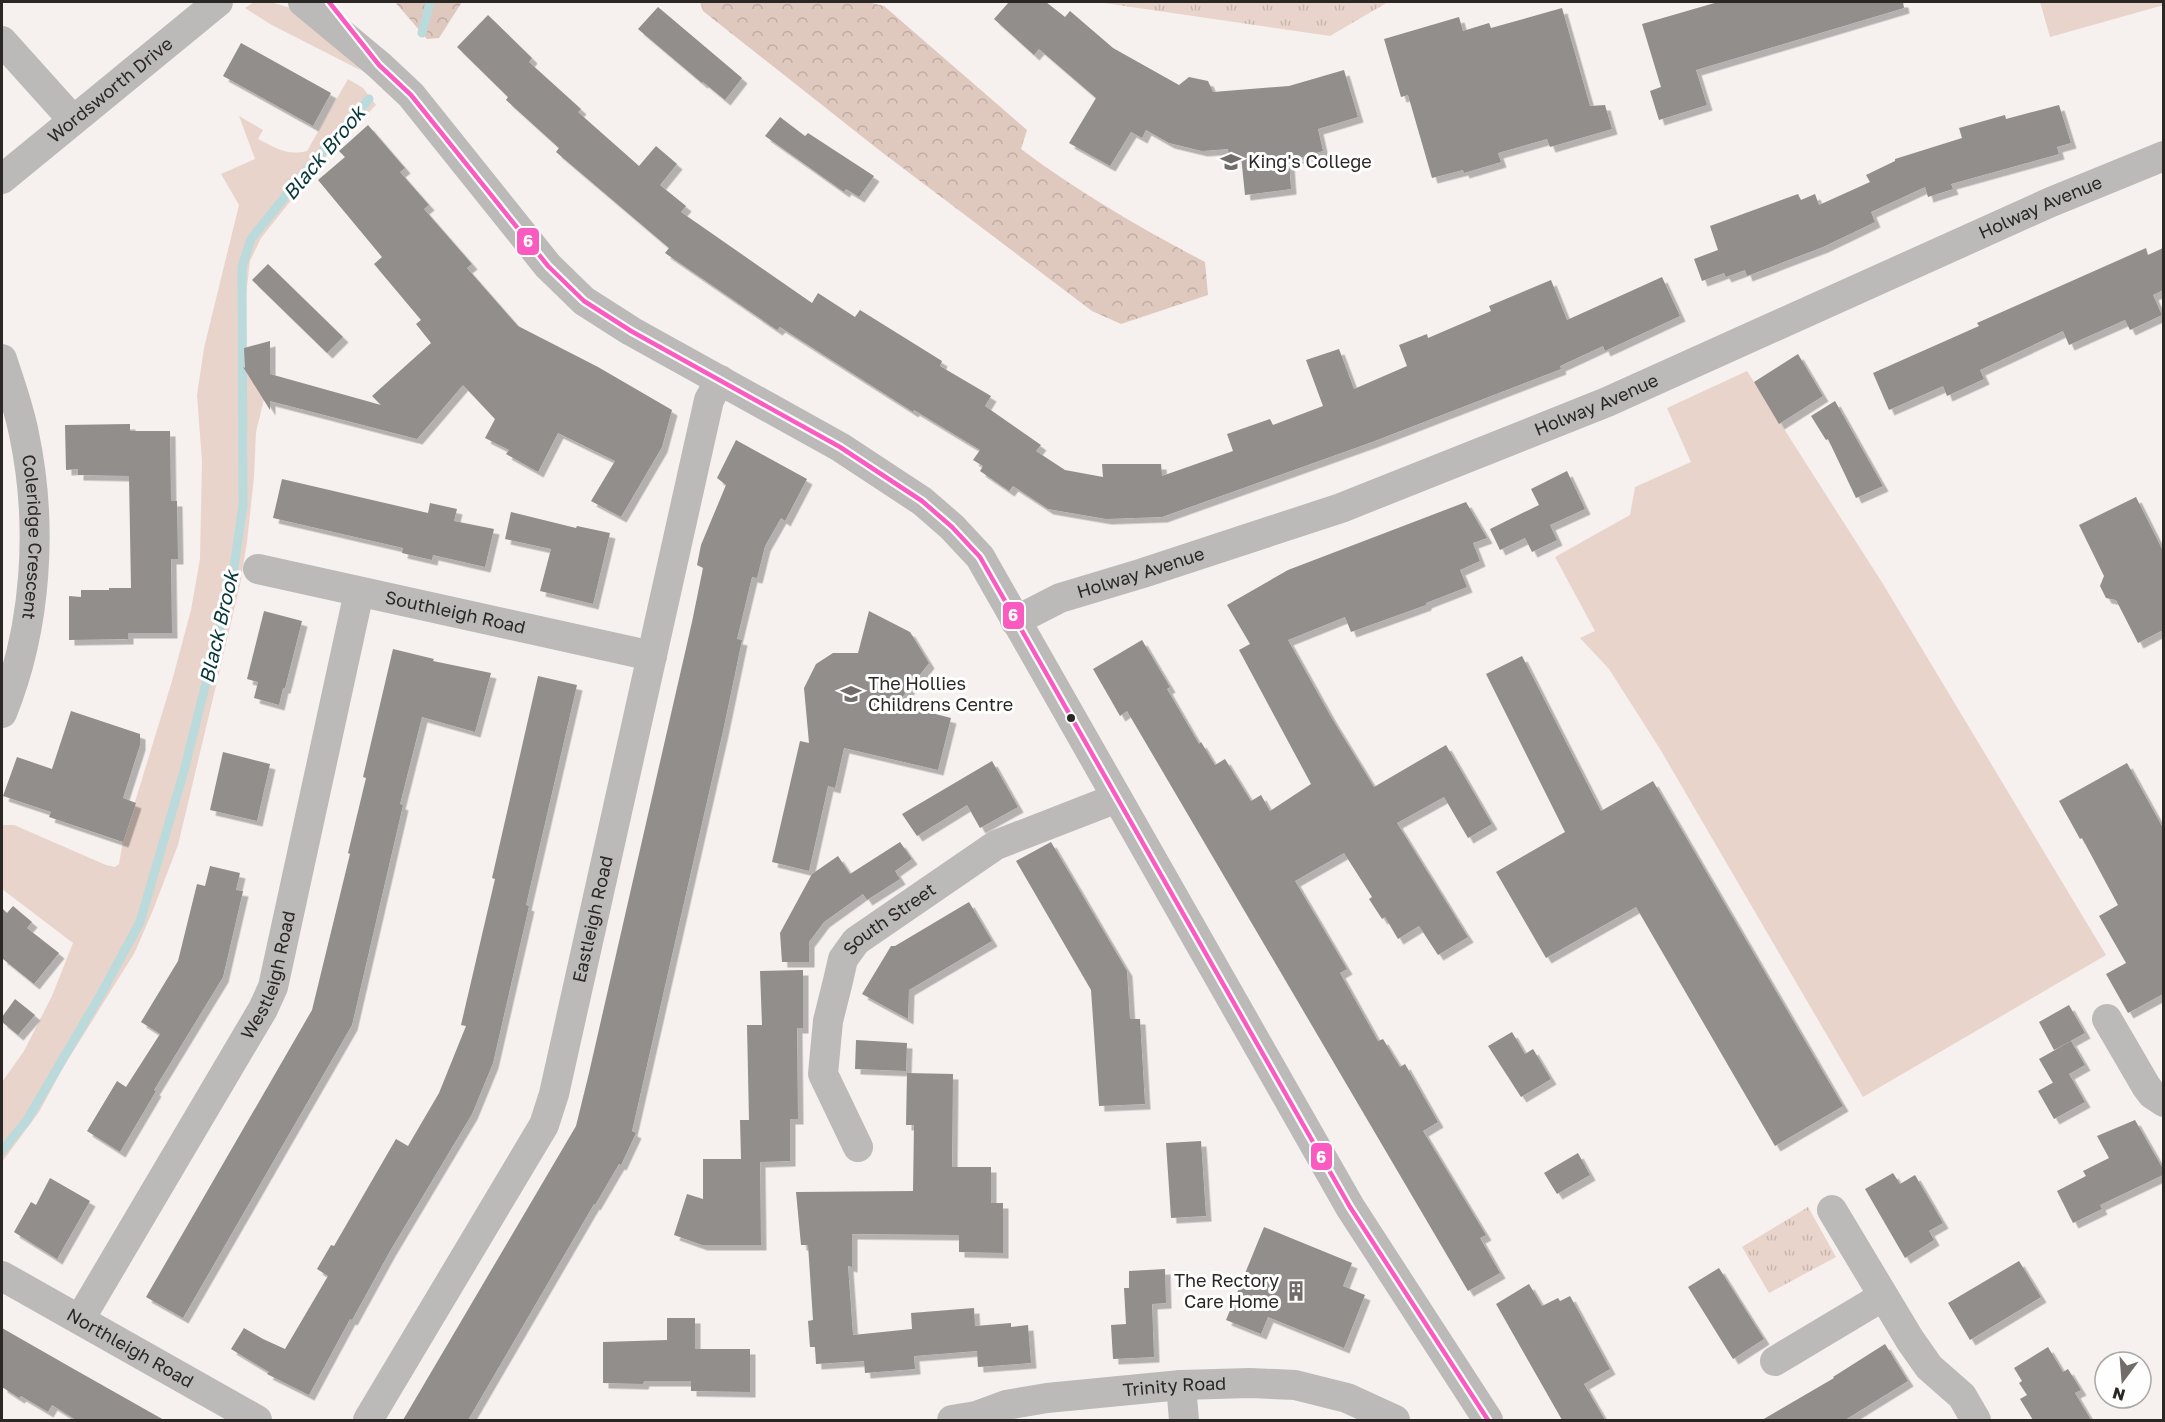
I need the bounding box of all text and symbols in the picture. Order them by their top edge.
street label: Wordsworth Drive [43,32,177,147]
water label: Black Brook [277,99,371,204]
school or university icon: King's College [1219,150,1243,174]
place label: King's College [1248,150,1372,172]
street label: Holway Avenue [1975,170,2105,243]
line badge: 6 [516,227,540,256]
text: 6 [523,231,533,251]
street label: Holway Avenue [1531,368,1661,440]
street label: Coleridge Crescent [18,453,47,621]
street label: Holway Avenue [1074,542,1207,602]
water label: Black Brook [193,566,243,685]
street label: Southleigh Road [383,585,528,638]
line badge: 6 [1002,601,1025,630]
text: 6 [1008,605,1018,625]
place label: The Hollies Childrens Centre [868,672,1013,715]
school or university icon: The Hollies Childrens Centre [839,682,863,706]
unlabelled marker [1065,712,1077,724]
street label: Eastleigh Road [567,854,617,985]
street label: South Street [838,878,940,959]
street label: Westleigh Road [236,909,299,1043]
line badge: 6 [1310,1142,1333,1171]
text: 6 [1316,1147,1326,1167]
place label: The Rectory Care Home [1174,1269,1279,1312]
building icon: The Rectory Care Home [1284,1279,1308,1303]
street label: Northleigh Road [63,1303,198,1392]
north arrow [2093,1350,2153,1410]
street label: Trinity Road [1122,1372,1227,1401]
text: N [2110,1383,2127,1406]

